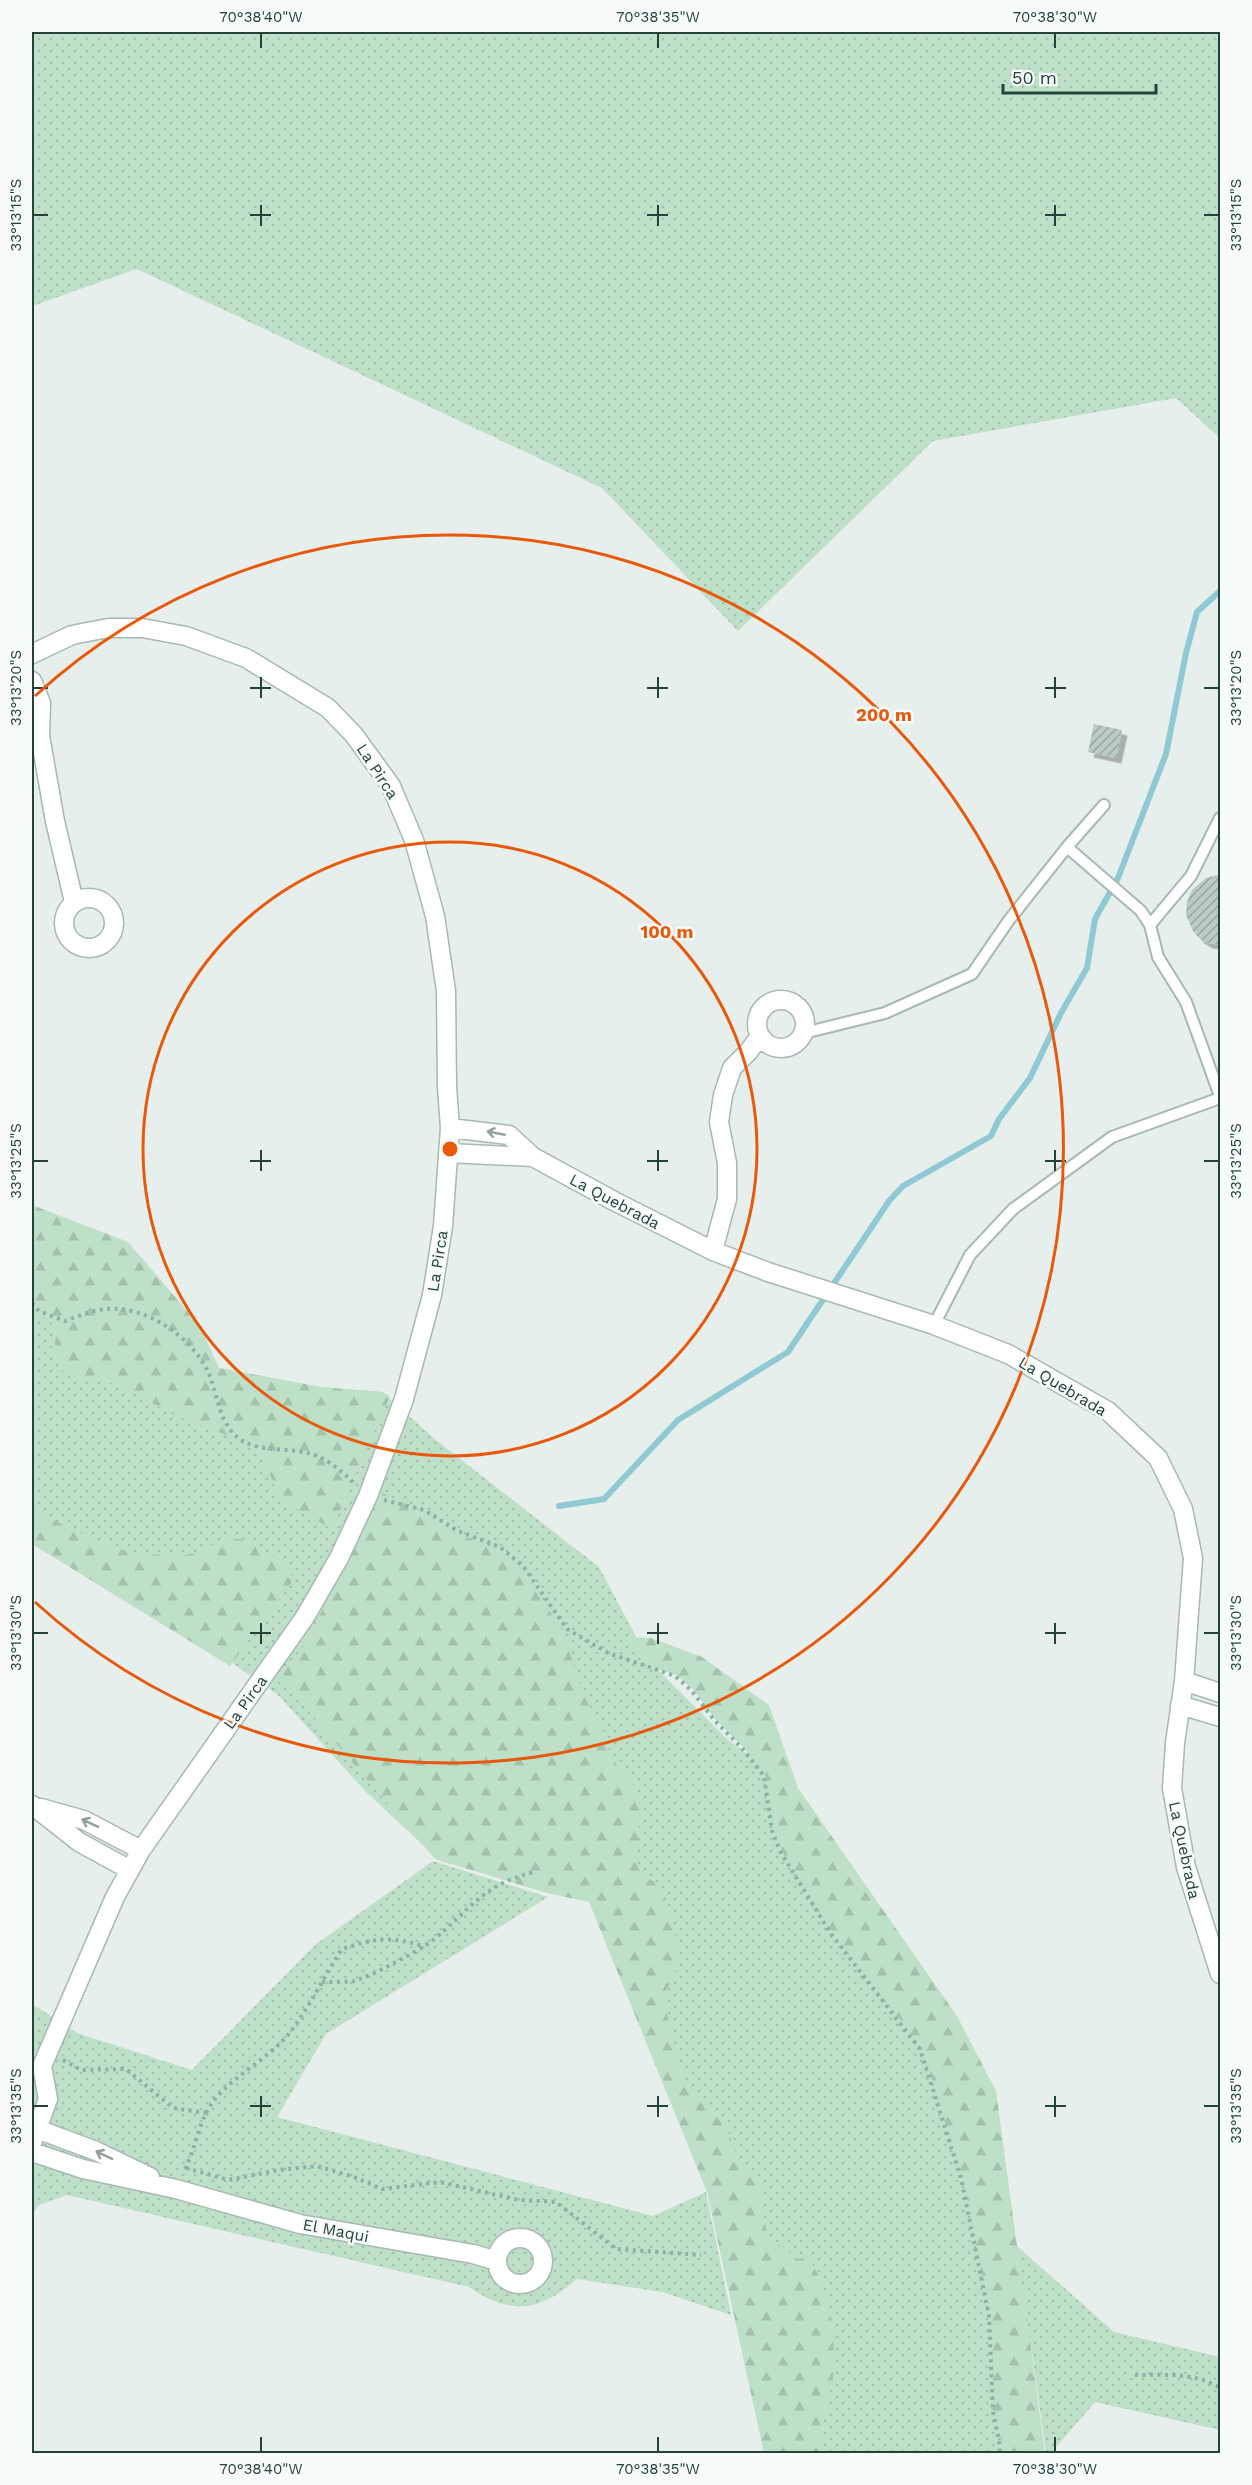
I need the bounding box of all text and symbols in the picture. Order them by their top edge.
text: 70°38'40"W [219,8,303,26]
text: 70°38'35"W [616,8,700,26]
text: 70°38'30"W [1013,8,1097,26]
scale bar [1003,57,1156,95]
text: 50 m [1012,67,1057,88]
text: 33°13'15"S [7,179,25,251]
text: 33°13'15"S [1227,179,1245,251]
text: 33°13'20"S [7,650,25,726]
text: 33°13'20"S [1227,650,1245,726]
text: 200 m [856,704,912,725]
street label: La Pirca [353,740,402,802]
text: 100 m [640,921,694,942]
text: 33°13'25"S [7,1123,25,1199]
text: 33°13'25"S [1227,1123,1245,1199]
one-way arrow [487,1127,506,1138]
centre of rings [440,1139,460,1159]
street label: La Quebrada [566,1170,663,1233]
street label: La Pirca [423,1229,452,1293]
street label: La Quebrada [1015,1353,1110,1420]
text: 33°13'30"S [7,1595,25,1671]
text: 33°13'30"S [1227,1595,1245,1671]
street label: La Pirca [219,1672,271,1733]
street label: La Quebrada [1165,1800,1204,1901]
one-way arrow [81,1817,99,1829]
text: 33°13'35"S [7,2068,25,2144]
text: 33°13'35"S [1227,2068,1245,2144]
one-way arrow [96,2148,114,2160]
street label: El Maqui [301,2215,371,2246]
text: 70°38'40"W [219,2460,303,2478]
text: 70°38'35"W [616,2460,700,2478]
text: 70°38'30"W [1013,2460,1097,2478]

